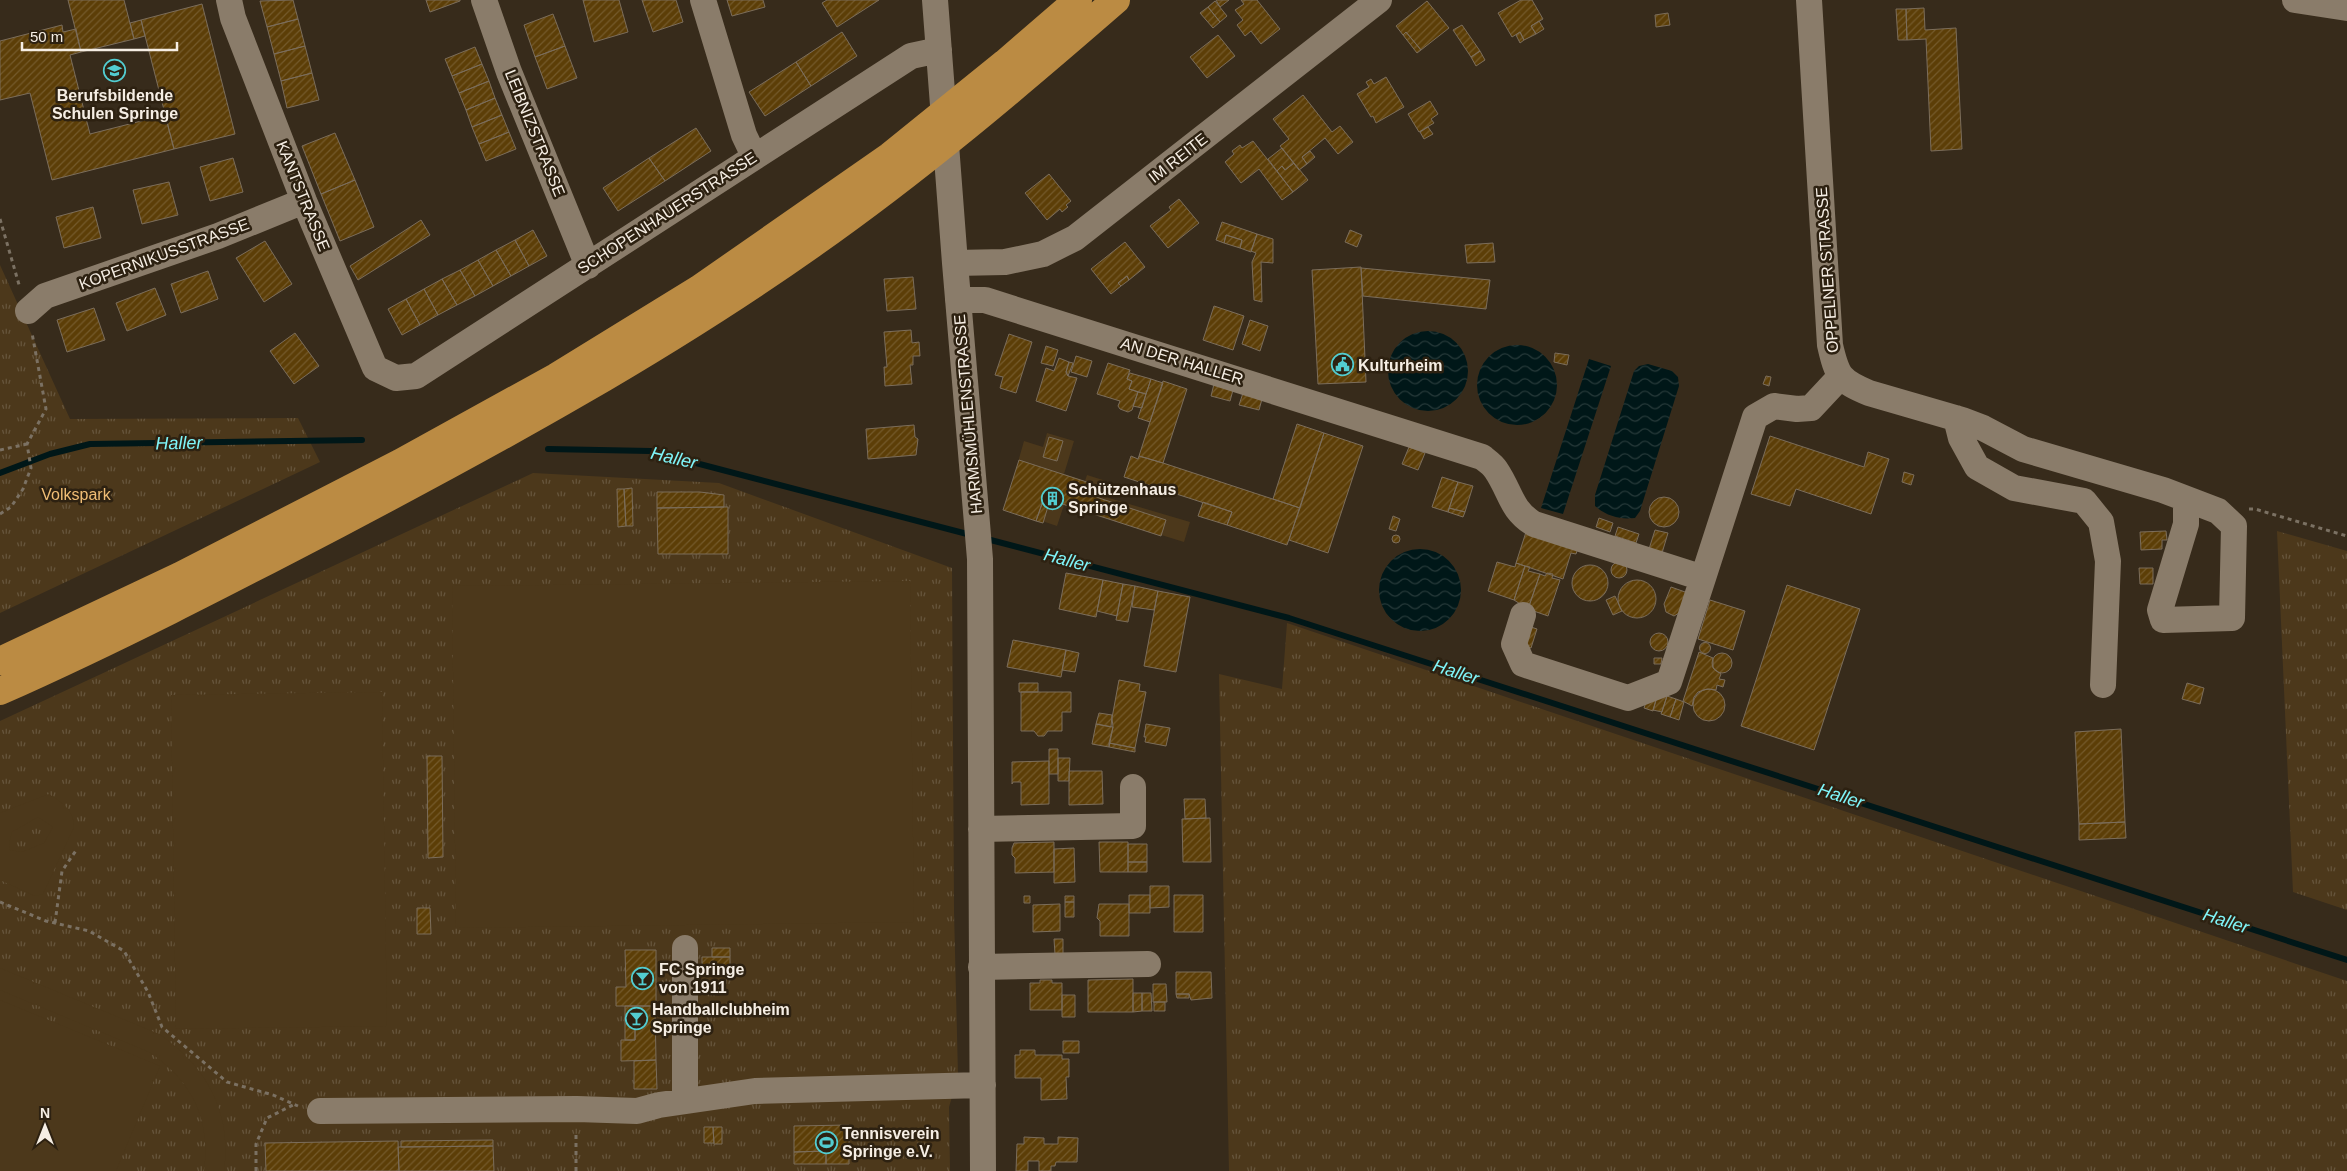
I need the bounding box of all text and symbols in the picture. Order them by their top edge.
scale bar [22,20,178,52]
text: 50 m [30,28,63,45]
school or university icon: Berufsbildende Schulen Springe [103,59,127,83]
street label: LEIBNIZSTRASSE [502,67,568,199]
place label: Berufsbildende Schulen Springe [52,87,178,122]
street label: IM REITE [1145,130,1211,186]
street label: KANTSTRASSE [273,138,333,254]
street label: SCHOPENHAUERSTRASSE [574,149,760,277]
street label: OPPELNER STRASSE [1813,186,1841,354]
street label: KOPERNIKUSSTRASSE [77,215,251,293]
street label: HARMSMÜHLENSTRASSE [951,314,985,514]
street label: AN DER HALLER [1119,334,1245,388]
public building icon: Kulturheim [1330,353,1354,377]
place label: Kulturheim [1358,357,1442,374]
water label: Haller [155,433,204,453]
water label: Haller [649,443,700,473]
place label: Schützenhaus Springe [1068,481,1177,516]
park label: Volkspark [41,486,112,503]
building icon: Schützenhaus Springe [1040,486,1064,510]
water label: Haller [1042,544,1093,576]
water label: Haller [1431,655,1482,689]
water label: Haller [1816,779,1867,813]
water label: Haller [2201,904,2252,938]
place label: FC Springe von 1911 [659,961,744,996]
bar icon: FC Springe von 1911 [631,966,655,990]
place label: Handballclubheim Springe [652,1001,790,1036]
bar icon: Handballclubheim Springe [624,1006,648,1030]
north arrow [20,1101,70,1151]
text: N [40,1105,50,1121]
place label: Tennisverein Springe e.V. [842,1125,940,1160]
sports icon: Tennisverein Springe e.V. [814,1130,838,1154]

